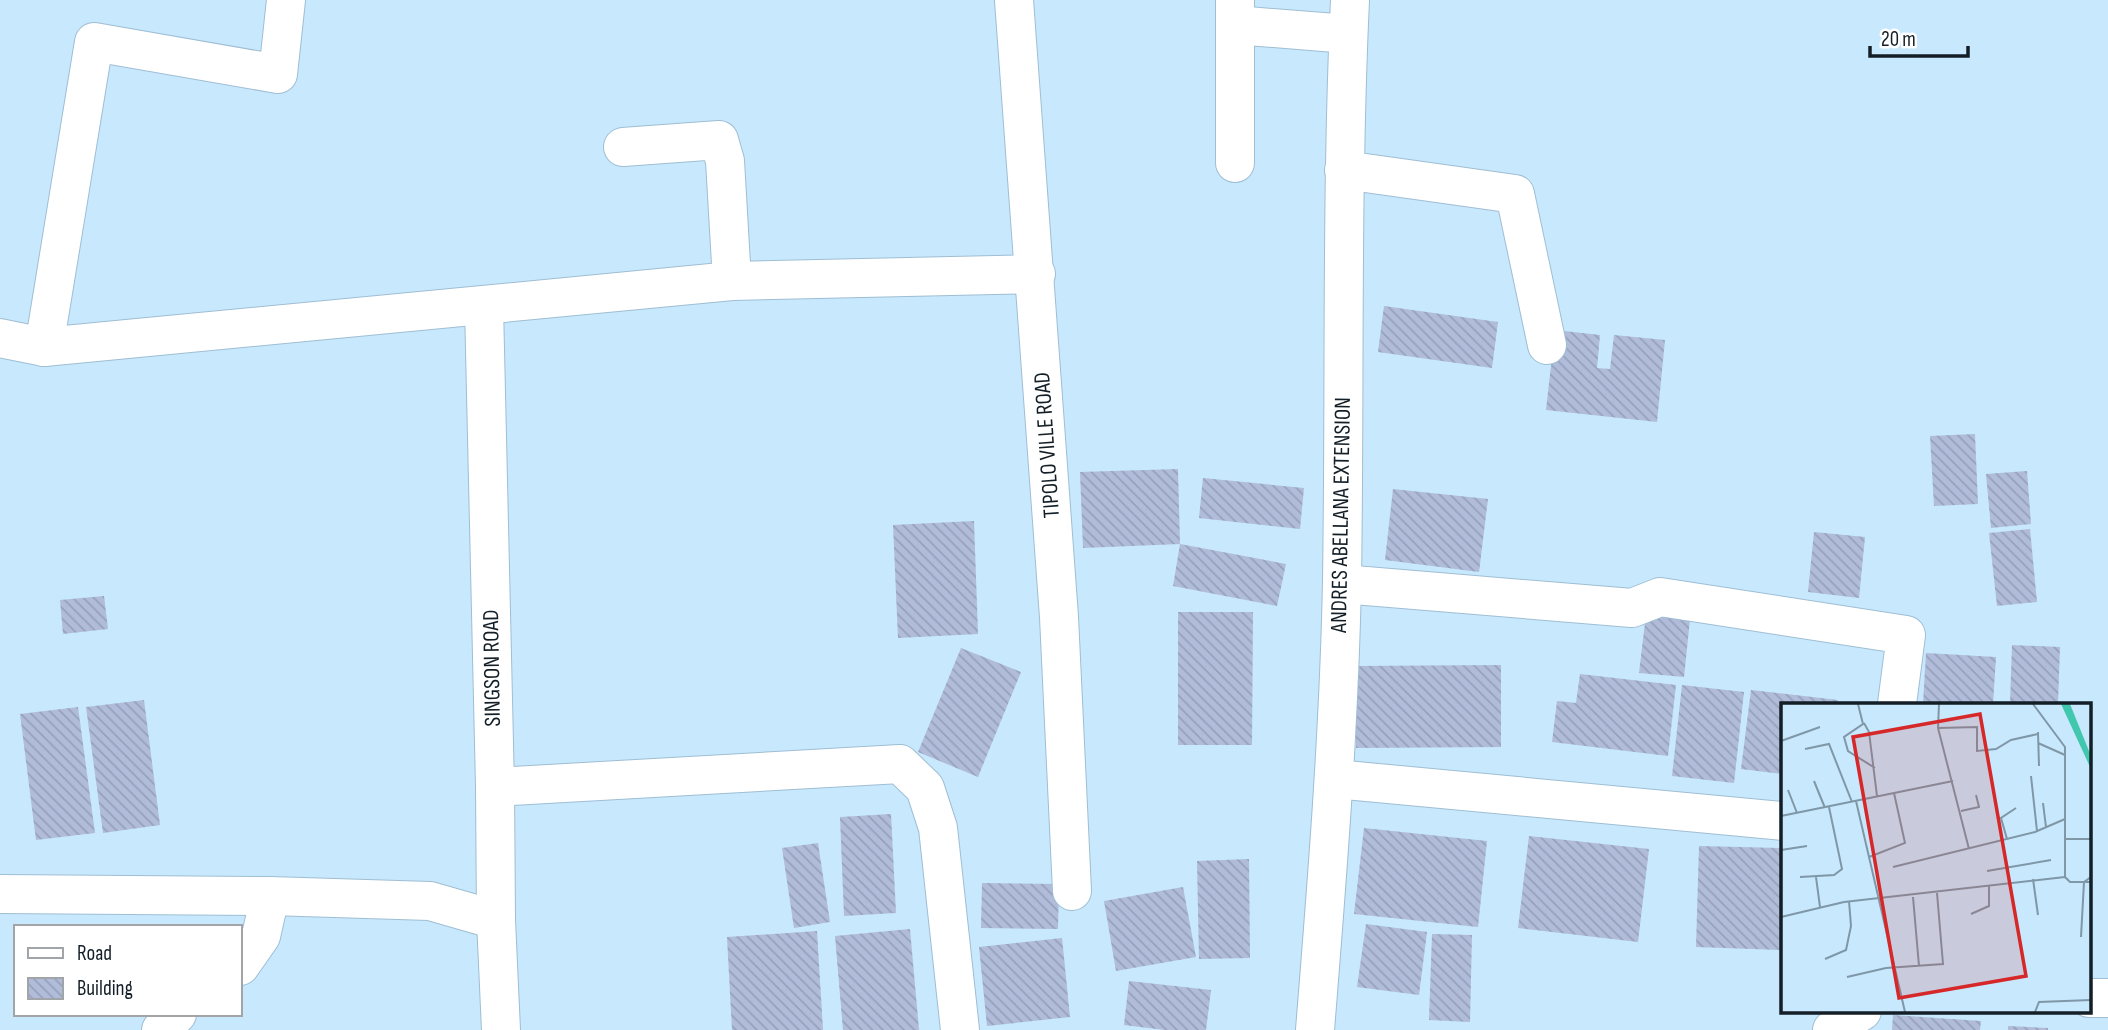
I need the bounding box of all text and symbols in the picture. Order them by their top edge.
scale bar [1870,14,1968,58]
text: 20 m [1881,27,1916,52]
street label: TIPOLO VILLE ROAD [1028,371,1066,519]
street label: ANDRES ABELLANA EXTENSION [1325,397,1357,634]
street label: SINGSON ROAD [477,609,507,727]
inset map [1781,703,2090,1012]
legend [14,925,242,1016]
text: Road [77,941,112,966]
text: Building [77,976,133,1001]

